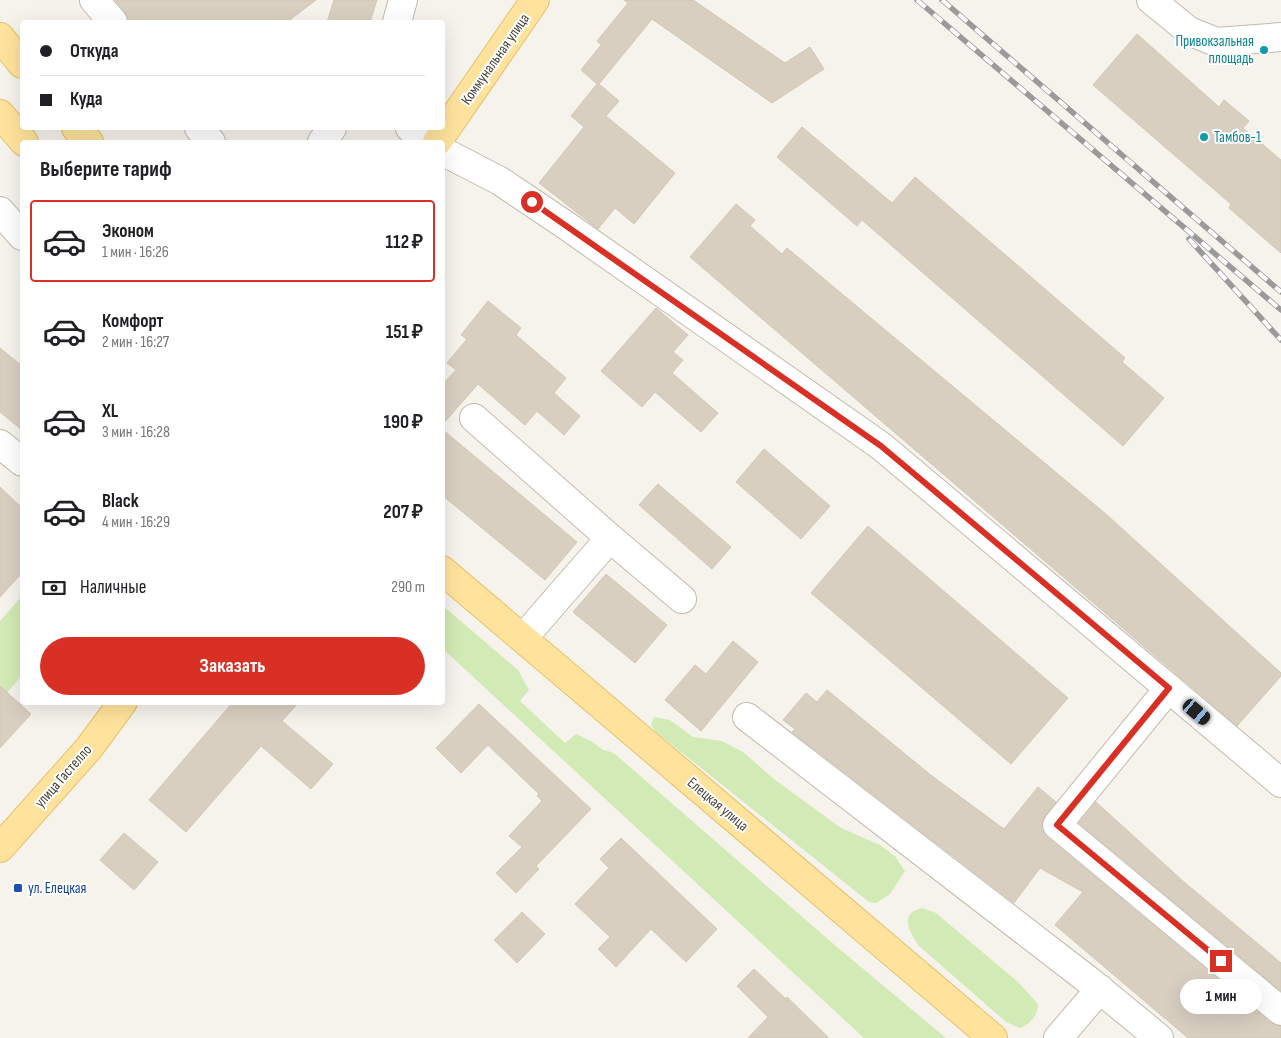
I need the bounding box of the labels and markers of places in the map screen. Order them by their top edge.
place label: Привокзальная площадь [1175,32,1254,68]
marker: Привокзальная площадь [1258,44,1270,56]
place label: Тамбов-1 [1214,128,1262,147]
marker: Тамбов-1 [1198,131,1210,143]
place label: ул. Елецкая [28,879,87,898]
marker: ул. Елецкая [12,882,24,894]

